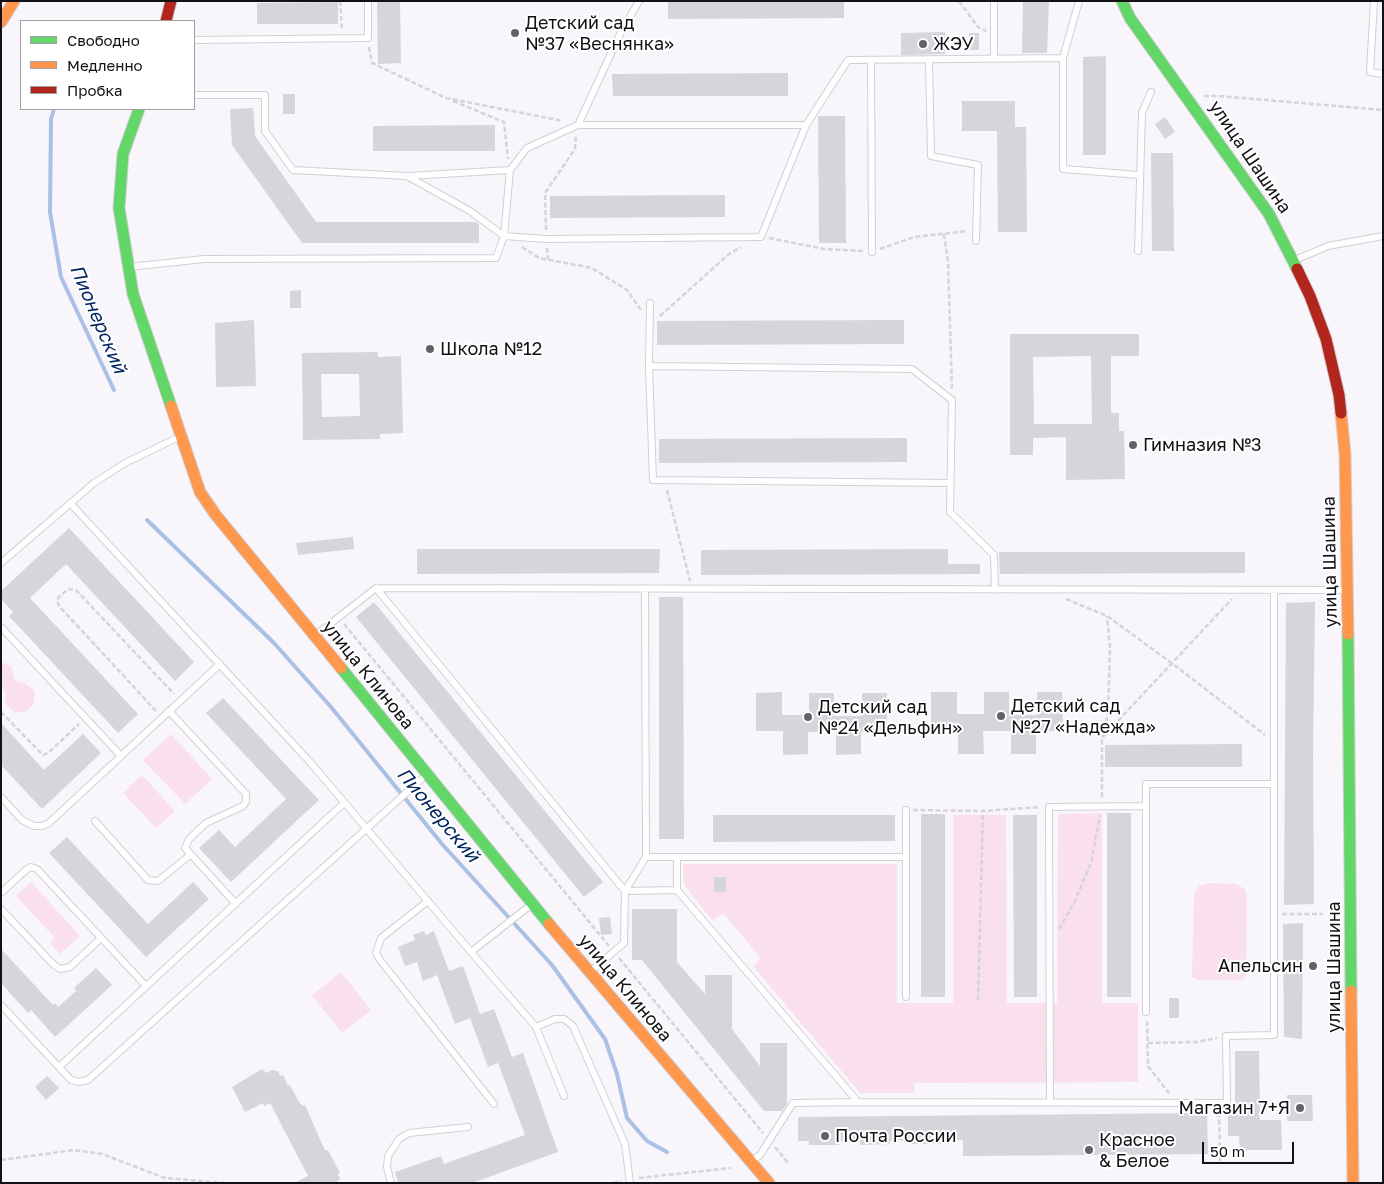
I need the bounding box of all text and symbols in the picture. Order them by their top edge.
place label: Детский сад №37 «Веснянка» [525,12,674,54]
legend [20,20,195,110]
marker: Детский сад №37 «Веснянка» [509,27,521,39]
text: Свободно [67,31,140,49]
place label: ЖЭУ [933,33,974,55]
marker: ЖЭУ [917,38,929,50]
text: Медленно [67,56,143,74]
text: Пробка [67,81,122,99]
street label: улица Шашина [1204,96,1296,218]
water label: Пионерский [65,261,131,377]
place label: Школа №12 [440,338,542,360]
marker: Школа №12 [424,343,436,355]
place label: Гимназия №3 [1143,434,1262,456]
marker: Гимназия №3 [1127,439,1139,451]
street label: улица Шашина [1318,496,1342,628]
street label: улица Клинова [317,616,419,734]
place label: Детский сад №27 «Надежда» [1011,695,1156,738]
place label: Детский сад №24 «Дельфин» [818,696,962,739]
marker: Детский сад №27 «Надежда» [995,710,1007,722]
marker: Детский сад №24 «Дельфин» [802,711,814,723]
water label: Пионерский [392,763,484,867]
street label: улица Шашина [1323,901,1345,1033]
street label: улица Клинова [574,930,676,1046]
place label: Апельсин [1218,955,1303,977]
marker: Апельсин [1307,960,1319,972]
place label: Магазин 7+Я [1179,1097,1290,1119]
marker: Магазин 7+Я [1294,1102,1306,1114]
place label: Почта России [835,1125,956,1147]
place label: Красное & Белое [1099,1129,1175,1172]
marker: Почта России [819,1130,831,1142]
scale bar [1204,1132,1296,1164]
text: 50 m [1210,1142,1245,1160]
marker: Красное & Белое [1083,1144,1095,1156]

